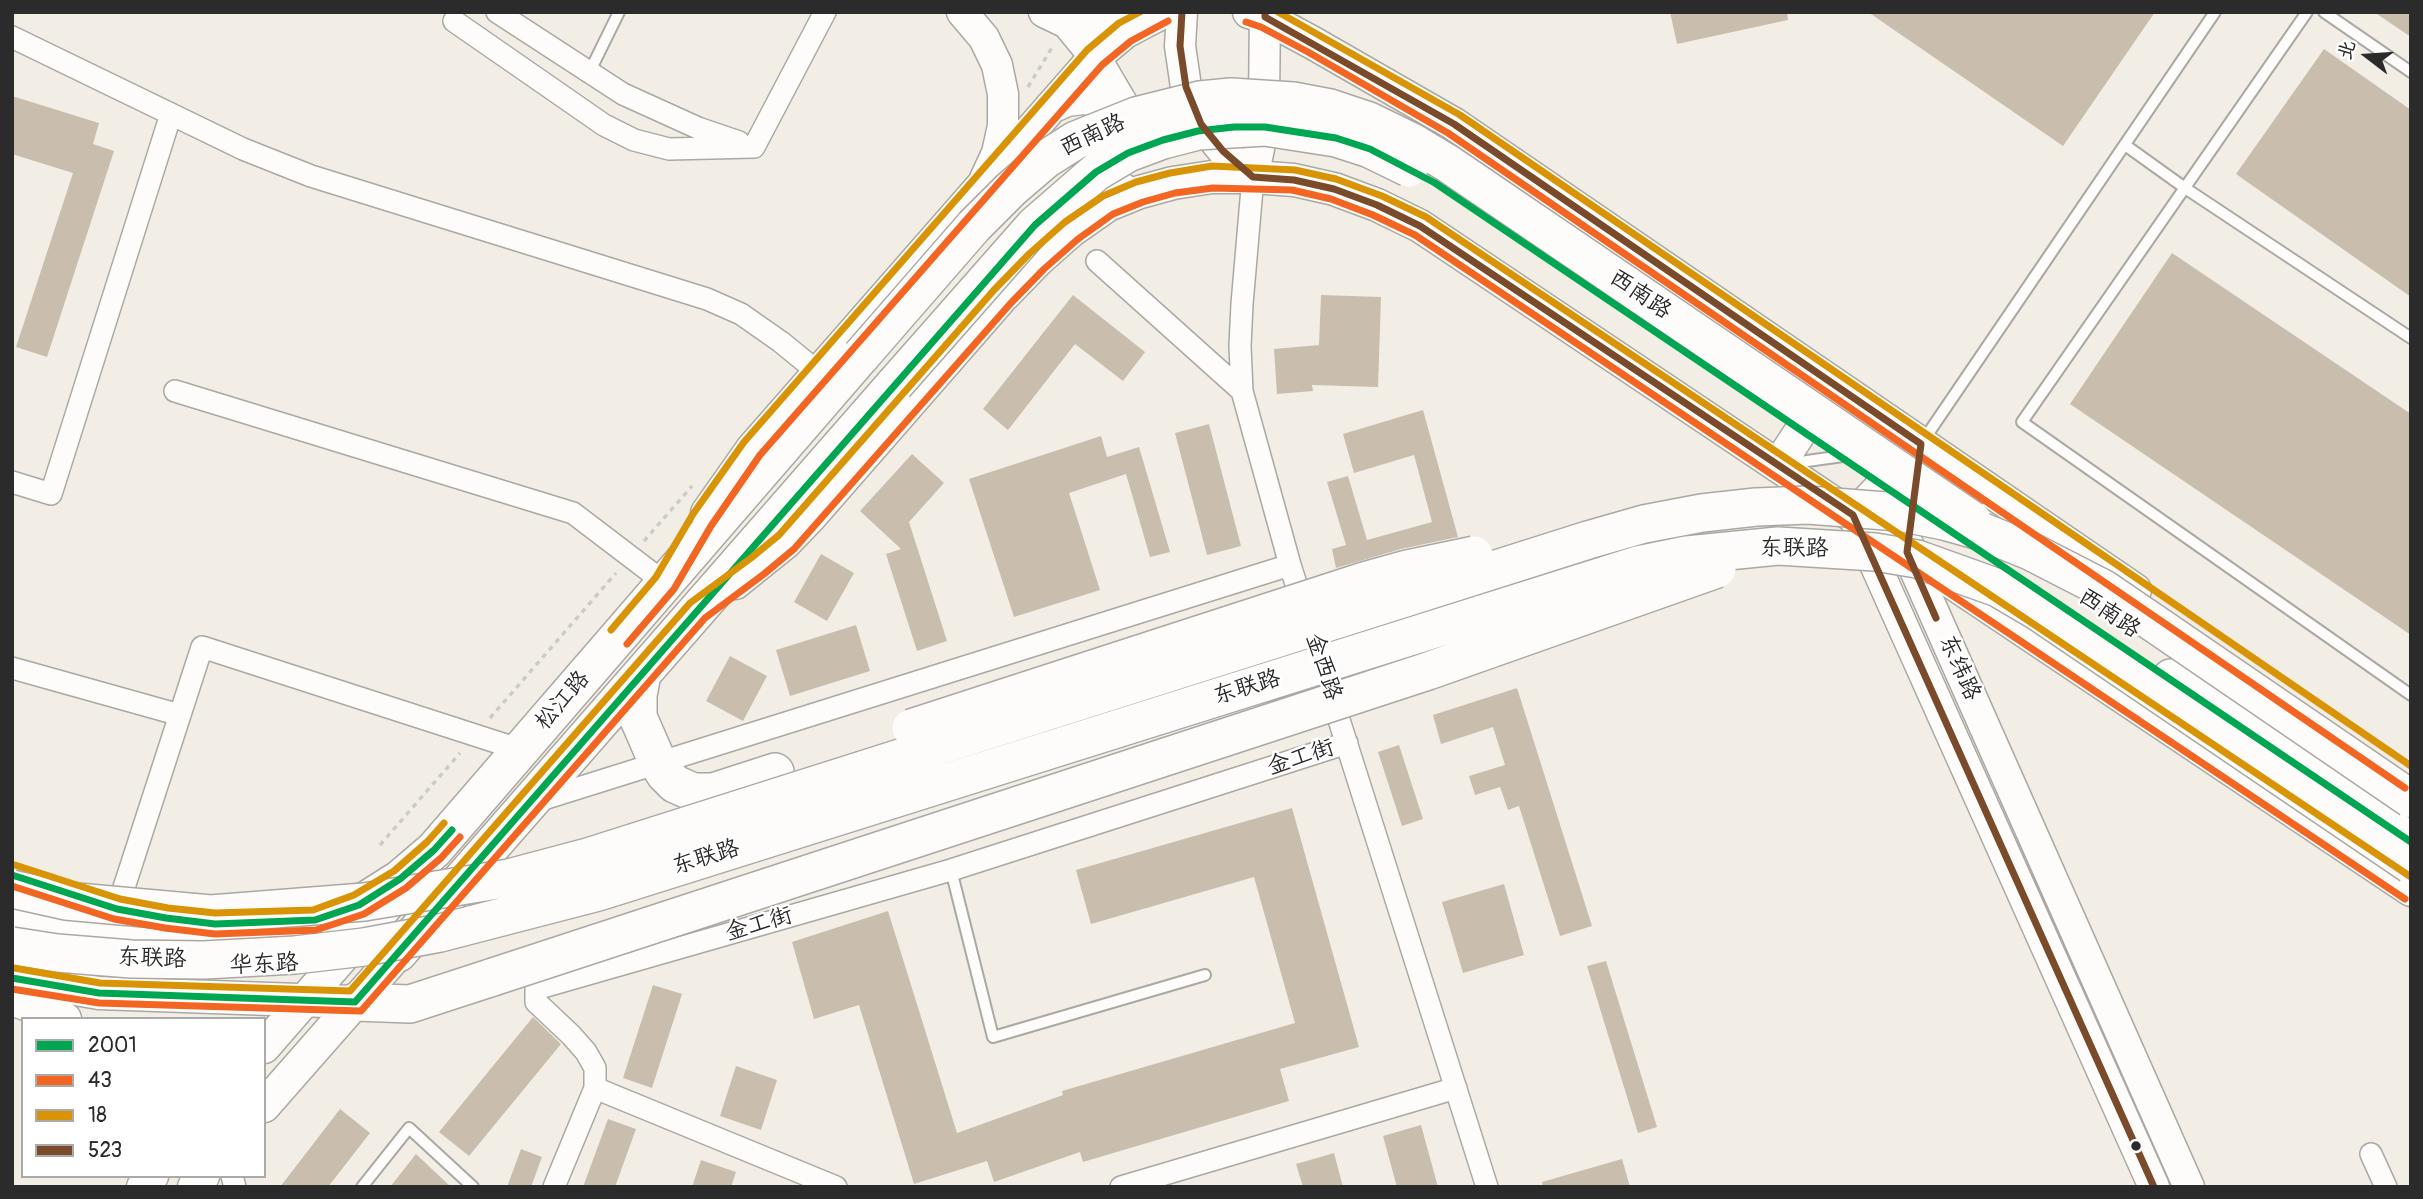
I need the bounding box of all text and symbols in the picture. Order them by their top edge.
north arrow [2332,21,2402,91]
text: 北 [2333,37,2361,62]
street label: 西南路 [1056,109,1130,163]
street label: 西南路 [1604,264,1676,326]
street label: 东联路 [1759,535,1829,563]
street label: 西南路 [2073,583,2145,645]
street label: 金西路 [1299,630,1347,704]
street label: 东纬路 [1932,631,1986,705]
street label: 东联路 [1210,665,1284,711]
street label: 松江路 [530,666,596,736]
street label: 金工街 [1264,734,1338,782]
street label: 东联路 [669,835,743,881]
street label: 金工街 [722,902,796,948]
street label: 东联路 [117,944,187,974]
street label: 华东路 [229,950,299,980]
legend [21,1017,266,1178]
text: 2001 [88,1032,137,1059]
text: 43 [88,1067,112,1094]
text: 18 [88,1102,107,1129]
text: 523 [88,1137,122,1164]
unlabelled marker [2129,1139,2143,1153]

